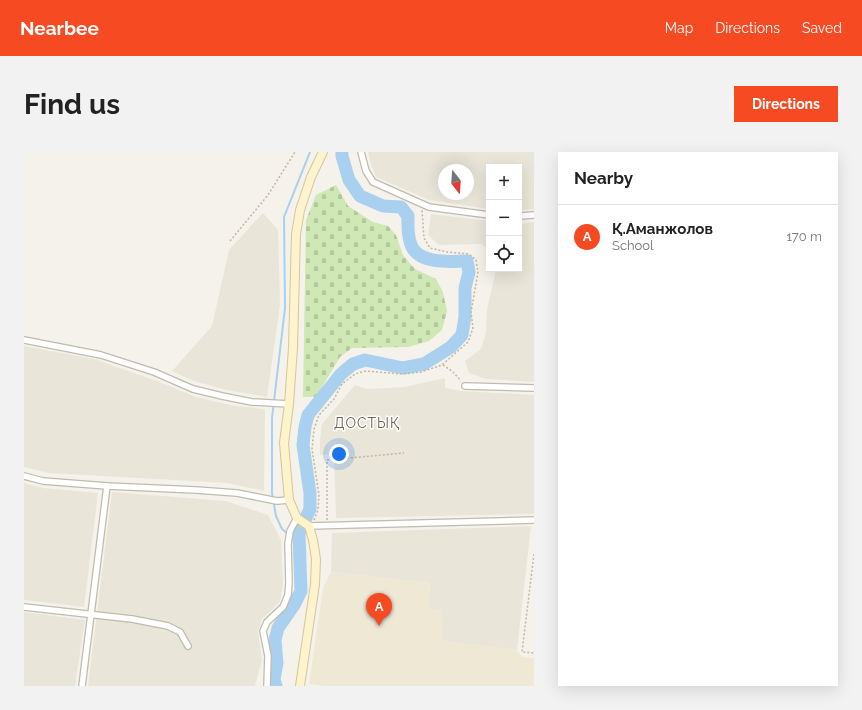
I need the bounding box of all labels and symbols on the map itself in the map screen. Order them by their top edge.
north arrow [438,164,474,200]
district label: ДОСТЫҚ [334,415,400,431]
your location [329,444,349,464]
pin: A [366,593,392,626]

